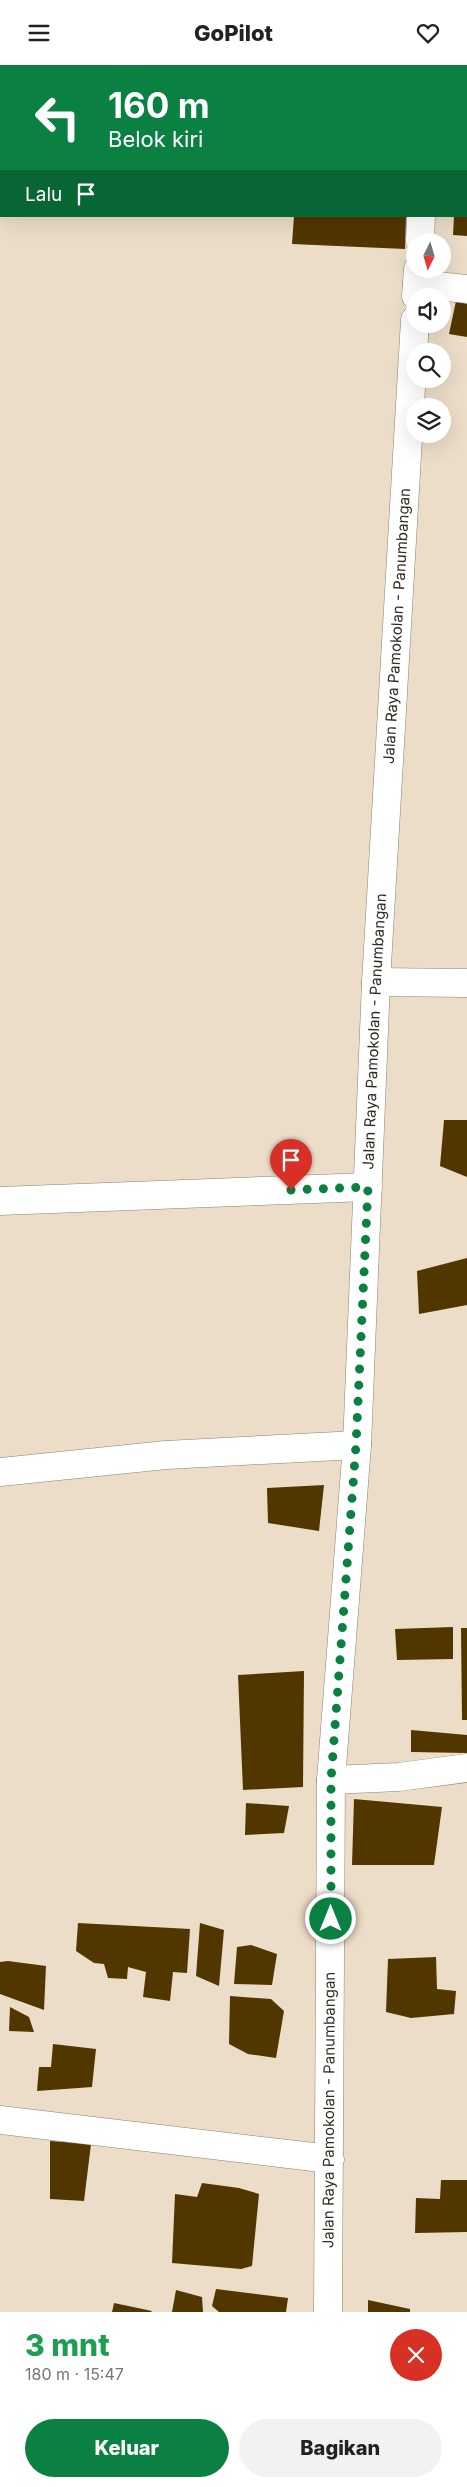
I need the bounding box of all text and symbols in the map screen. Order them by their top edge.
icon: menu [25,19,53,47]
icon: heart [414,19,442,47]
text: GoPilot [194,20,273,46]
text: 160 m [108,84,210,126]
icon: left [25,85,90,150]
text: Belok kiri [108,126,203,152]
icon: arrive [72,180,100,208]
text: Lalu [25,183,62,206]
north arrow [406,233,451,277]
map controls [406,233,451,443]
button: sound [406,288,451,333]
button: search [406,343,451,388]
button: layers [406,398,451,443]
street label: Jalan Raya Pamokolan - Panumbangan [379,487,414,765]
street label: Jalan Raya Pamokolan - Panumbangan [358,893,390,1170]
pin [270,1139,312,1190]
icon: arrive [277,1146,305,1174]
position arrow [304,1892,356,1944]
street label: Jalan Raya Pamokolan - Panumbangan [318,1972,339,2248]
text: 3 mnt [25,2327,110,2363]
button: close [390,2329,442,2381]
text: 180 m · 15:47 [25,2364,124,2384]
button: Keluar [25,2419,229,2477]
button: Bagikan [239,2419,442,2477]

